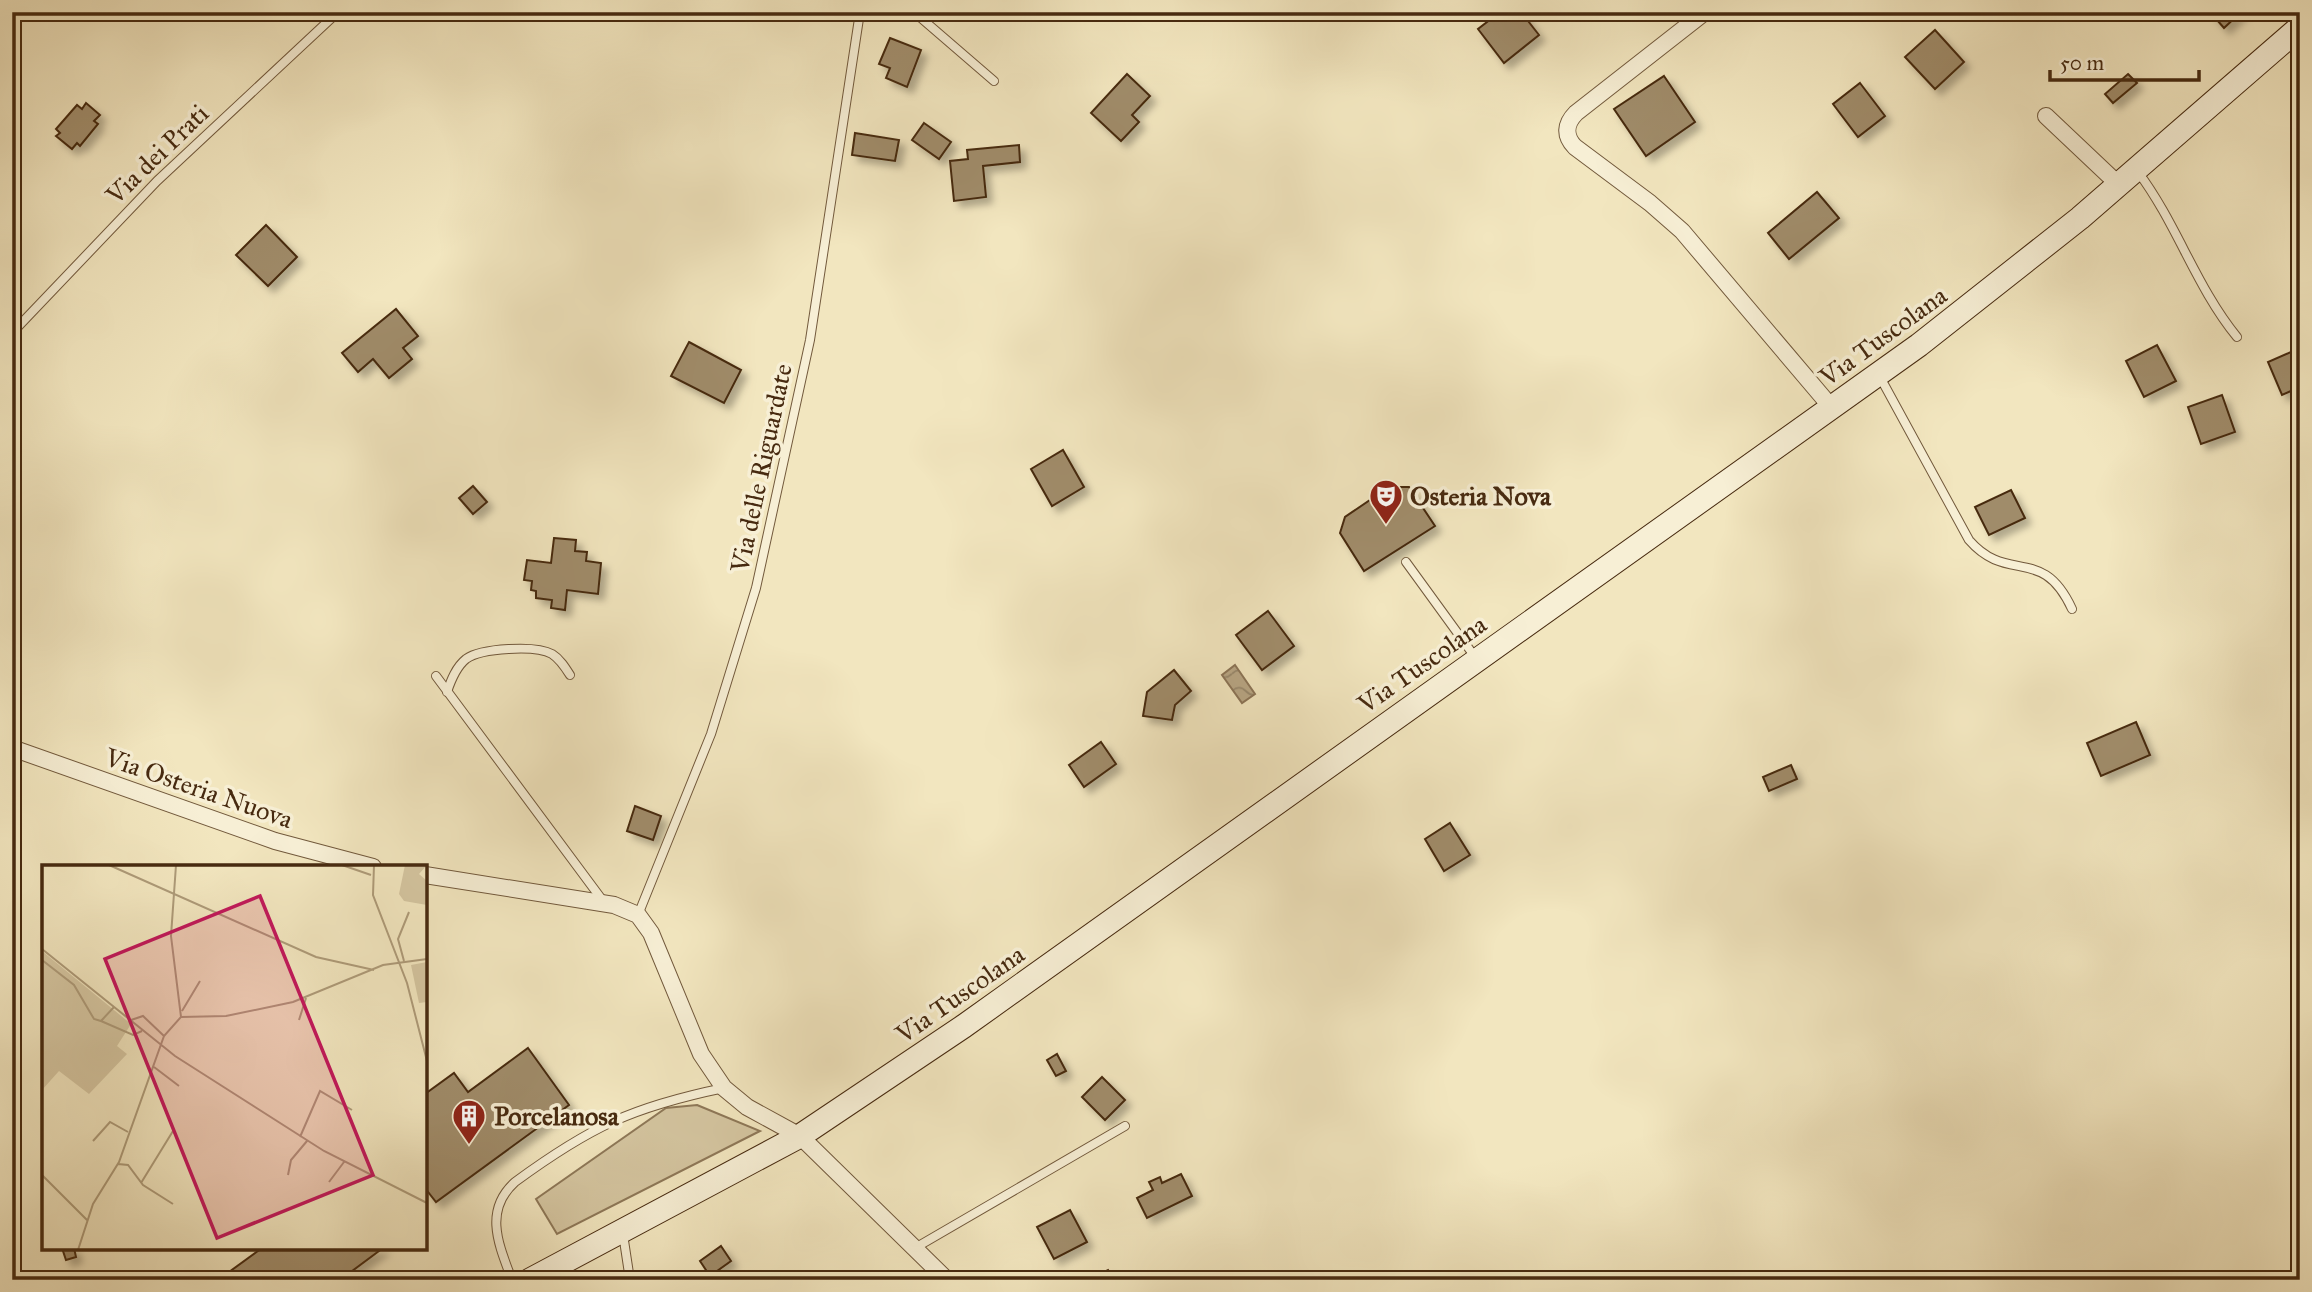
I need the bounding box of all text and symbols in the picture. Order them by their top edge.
scale bar [2050,38,2198,82]
text: 50 m [2060,50,2105,76]
street label: Via dei Prati [98,97,215,211]
street label: Via Tuscolana [1812,279,1953,394]
street label: Via delle Riguardate [723,361,799,576]
theatre icon: Osteria Nova [1367,477,1405,526]
place label: Osteria Nova [1410,480,1552,512]
street label: Via Tuscolana [1351,608,1493,721]
street label: Via Osteria Nuova [100,741,297,835]
inset map [42,865,427,1250]
street label: Via Tuscolana [889,938,1031,1051]
building icon: Porcelanosa [450,1097,488,1146]
place label: Porcelanosa [494,1100,620,1132]

